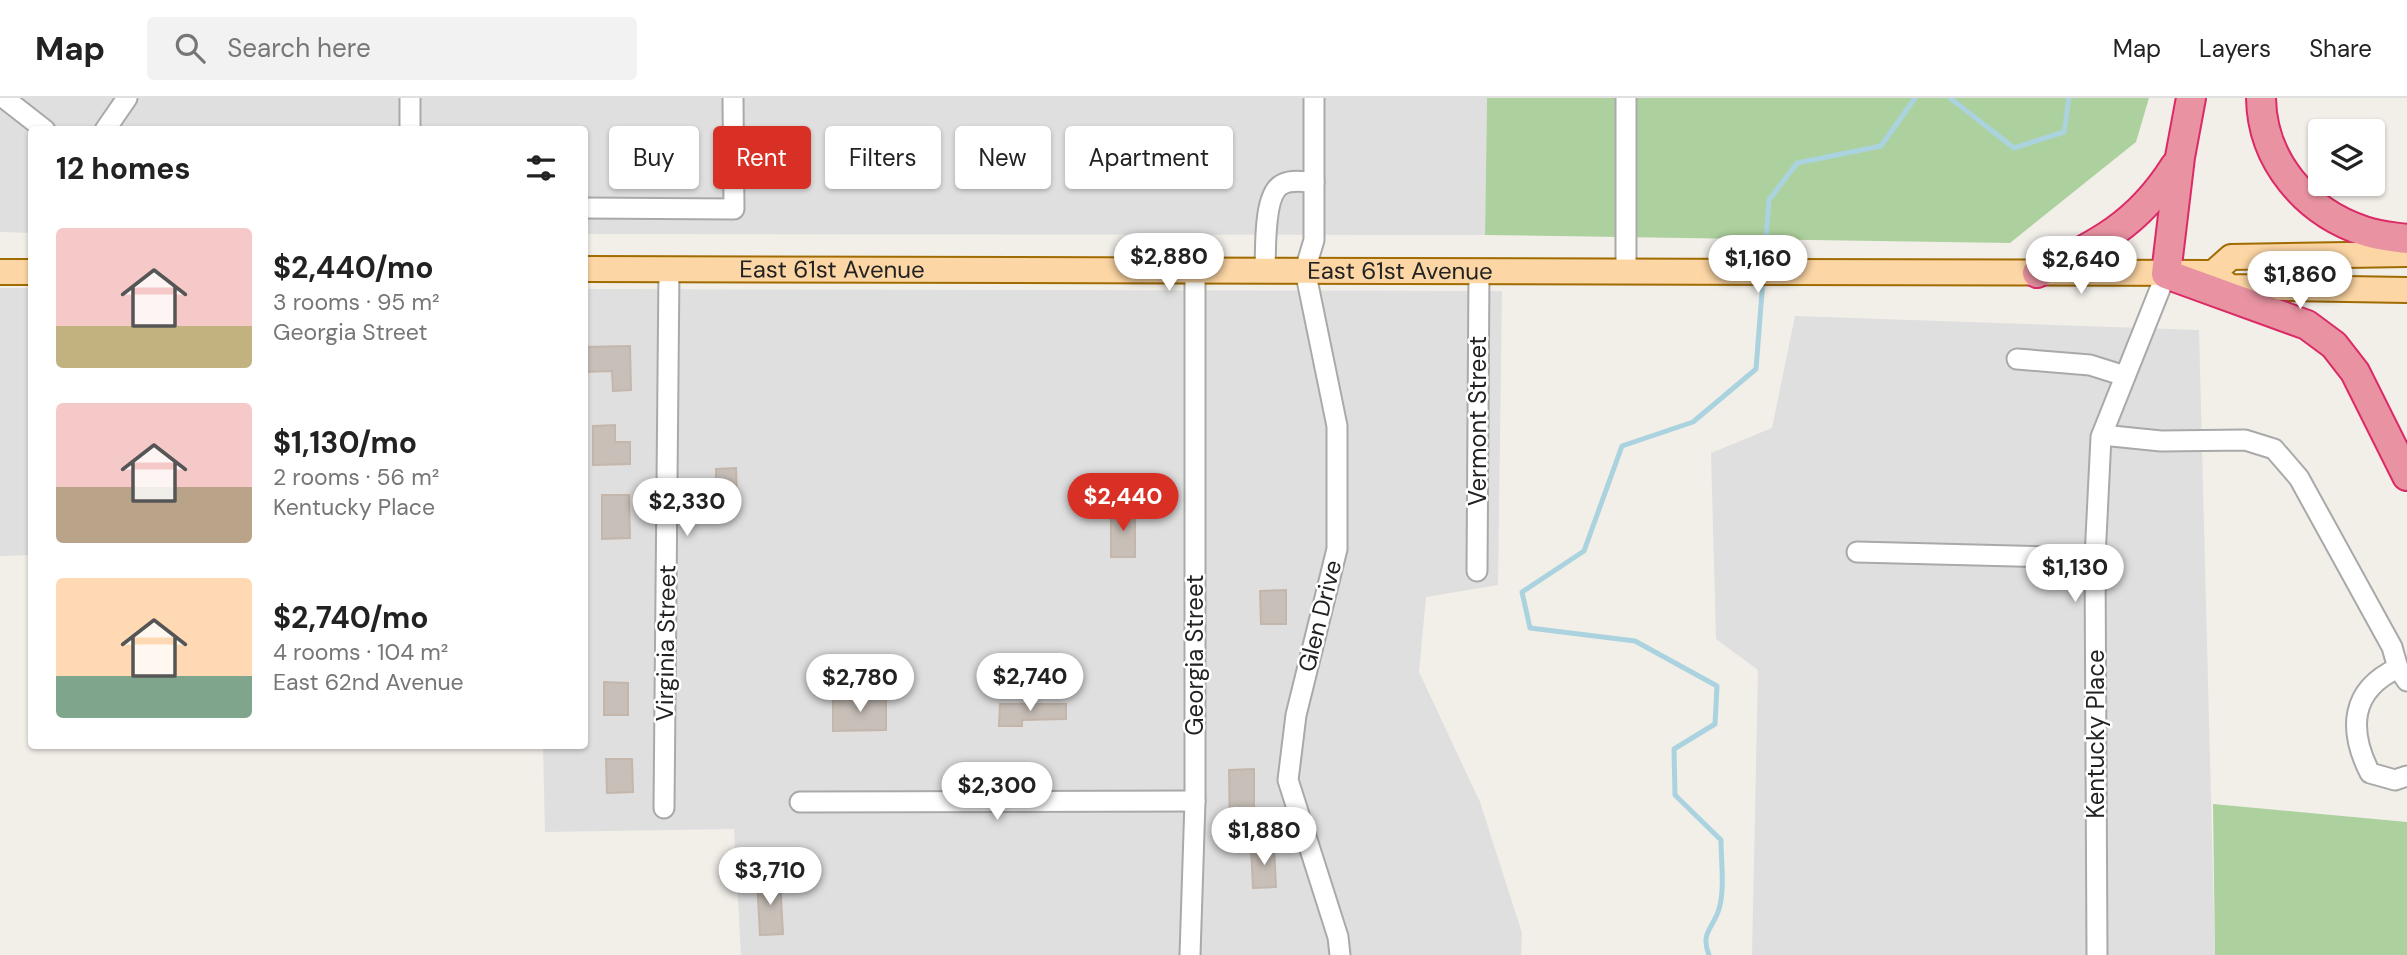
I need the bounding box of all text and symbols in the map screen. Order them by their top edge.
search box [147,17,637,80]
text: Map [35,27,105,70]
icon: search [171,29,209,67]
text: Search here [227,31,371,65]
text: Map [2113,33,2161,64]
text: Layers [2199,33,2271,64]
text: Share [2309,33,2372,64]
map controls [2308,119,2385,196]
button: layers [2308,119,2385,196]
chip: Buy [609,126,699,189]
chip: Rent [713,126,811,189]
chip: Filters [825,126,941,189]
chip: New [955,126,1051,189]
chip: Apartment [1065,126,1233,189]
text: 12 homes [56,149,190,188]
icon: filters [522,149,560,187]
pin: $2,880 [1112,234,1226,293]
pin: $1,160 [1701,236,1815,295]
pin: $2,640 [2024,236,2138,296]
text: $2,880 [1130,241,1208,271]
text: $1,160 [1724,243,1792,273]
text: $2,640 [2042,244,2120,274]
text: $2,440/mo [273,248,434,287]
pin: $1,860 [2243,252,2357,311]
street label: East 61st Avenue [739,253,925,285]
street label: East 61st Avenue [1307,255,1493,286]
icon: home [112,256,196,340]
text: $1,860 [2263,259,2337,289]
text: 3 rooms · 95 m² [273,287,440,317]
text: Georgia Street [273,317,428,347]
street label: Vermont Street [1462,336,1493,506]
text: $1,130/mo [273,423,417,462]
icon: home [112,431,196,515]
text: 2 rooms · 56 m² [273,462,439,492]
pin: $2,440 [1066,474,1180,533]
pin: $2,330 [630,478,744,538]
text: $2,440 [1084,481,1162,511]
text: $2,330 [649,486,725,516]
text: Kentucky Place [273,492,435,522]
pin: $1,130 [2018,545,2132,604]
text: $1,130 [2042,552,2108,582]
street label: Glen Drive [1291,557,1348,675]
street label: Virginia Street [649,564,682,722]
street label: Georgia Street [1179,574,1210,736]
text: $2,740/mo [273,598,429,637]
icon: home [112,606,196,690]
text: 4 rooms · 104 m² [273,637,448,667]
street label: Kentucky Place [2080,649,2111,819]
pin: $2,780 [803,654,917,714]
pin: $2,740 [973,654,1087,713]
text: $2,740 [992,661,1068,691]
text: $2,780 [822,662,898,692]
text: East 62nd Avenue [273,667,464,697]
pin: $2,300 [940,762,1054,822]
text: $2,300 [957,770,1037,800]
pin: $1,880 [1207,808,1321,867]
text: $1,880 [1227,815,1301,845]
pin: $3,710 [713,848,827,907]
text: $3,710 [735,855,805,885]

